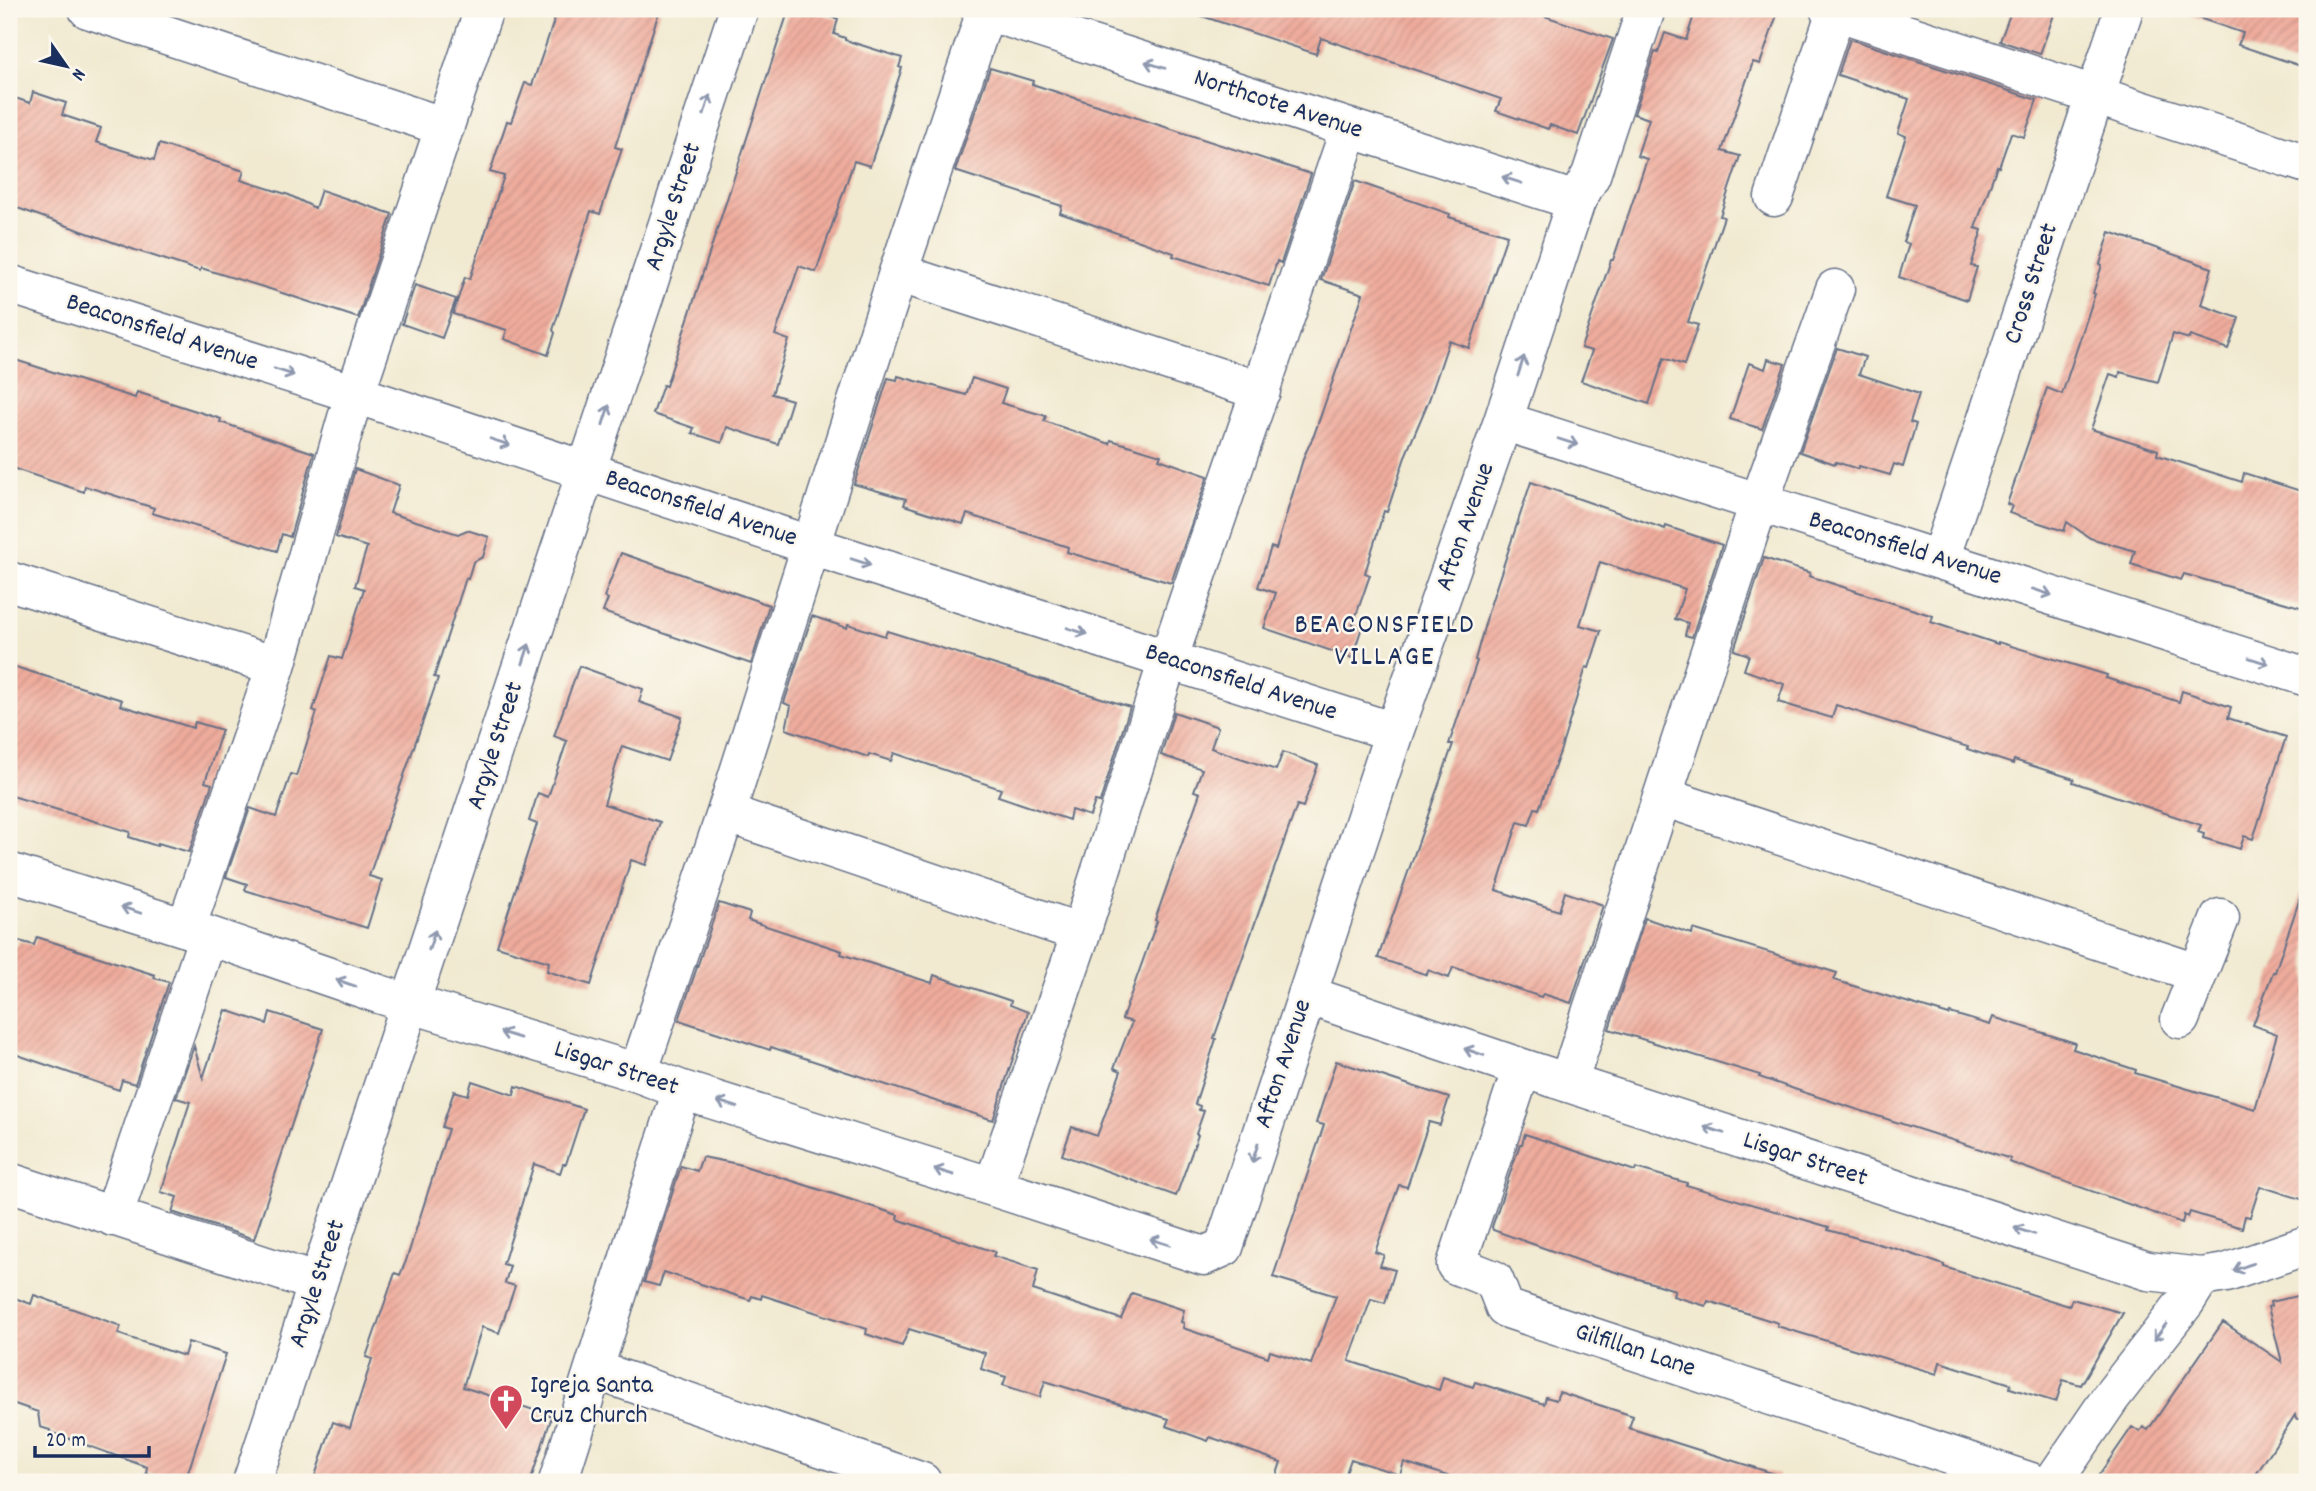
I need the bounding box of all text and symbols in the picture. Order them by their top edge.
north arrow [32,32,102,102]
one-way arrow [1144,58,1166,71]
street label: Northcote Avenue [1189,60,1367,150]
text: N [63,62,91,85]
one-way arrow [702,95,715,117]
street label: Argyle Street [636,138,712,276]
one-way arrow [1501,173,1523,185]
street label: Cross Street [1995,218,2069,349]
street label: Beaconsfield Avenue [61,285,263,381]
one-way arrow [1516,356,1528,378]
one-way arrow [272,366,294,379]
one-way arrow [600,404,613,426]
one-way arrow [1557,436,1579,449]
one-way arrow [489,437,511,450]
street label: Afton Avenue [1427,458,1505,596]
street label: Beaconsfield Avenue [600,461,802,557]
street label: Beaconsfield Avenue [1804,502,2006,596]
one-way arrow [849,556,871,569]
one-way arrow [2031,586,2053,599]
district label: BEACONSFIELD VILLAGE [1294,607,1476,679]
one-way arrow [1066,626,1088,638]
street label: Beaconsfield Avenue [1140,635,1342,731]
one-way arrow [521,643,534,665]
one-way arrow [2247,656,2269,668]
street label: Argyle Street [458,677,534,815]
one-way arrow [120,903,142,916]
one-way arrow [427,929,439,951]
one-way arrow [336,976,358,988]
street label: Afton Avenue [1246,995,1322,1133]
one-way arrow [499,1027,521,1040]
street label: Lisgar Street [549,1032,683,1107]
one-way arrow [1464,1045,1486,1057]
one-way arrow [716,1096,738,1109]
one-way arrow [1703,1123,1725,1136]
street label: Lisgar Street [1738,1123,1872,1198]
one-way arrow [1248,1141,1260,1163]
one-way arrow [933,1164,955,1177]
street label: Argyle Street [280,1215,356,1353]
one-way arrow [2013,1224,2035,1236]
one-way arrow [1150,1235,1172,1247]
one-way arrow [2232,1262,2254,1275]
street label: Gilfillan Lane [1570,1314,1700,1388]
one-way arrow [2153,1322,2167,1341]
place label: Igreja Santa Cruz Church [530,1368,654,1435]
church icon: Igreja Santa Cruz Church [487,1382,525,1431]
scale bar [35,1414,149,1458]
text: 20 m [46,1427,86,1457]

